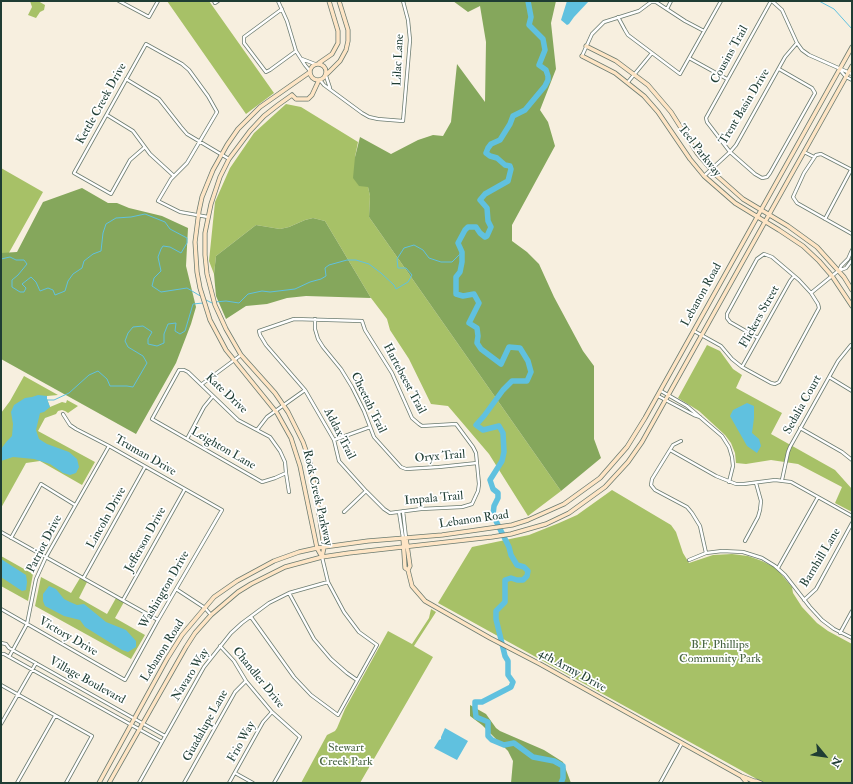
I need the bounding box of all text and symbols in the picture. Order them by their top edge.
street label: Cousins Trail [708,23,752,87]
street label: Lilac Lane [390,34,408,86]
street label: Kettle Creek Drive [74,61,130,147]
street label: Trent Basin Drive [717,66,773,148]
street label: Teel Parkway [674,122,724,180]
street label: Lebanon Road [679,261,725,329]
street label: Flickers Street [737,283,783,351]
street label: Hartebeest Trail [379,341,429,417]
street label: Cheetah Trail [347,370,389,436]
street label: Kate Drive [202,371,250,417]
street label: Sedalia Court [781,373,825,437]
street label: Addax Trail [320,406,358,462]
street label: Leighton Lane [188,425,258,473]
street label: Truman Drive [112,433,178,479]
street label: Oryx Trail [414,448,466,466]
street label: Rock Creek Parkway [299,449,335,547]
street label: Lincoln Drive [84,485,130,551]
street label: Impala Trail [404,489,464,509]
street label: Jefferson Drive [122,505,170,575]
street label: Lebanon Road [438,508,510,532]
street label: Patriot Drive [24,513,66,575]
street label: Barnhill Lane [798,526,844,590]
street label: Washington Drive [137,548,193,632]
street label: Victory Drive [36,614,100,660]
street label: Lebanon Road [138,617,188,685]
park label: B.F. Phillips Community Park [679,638,761,666]
street label: Chandler Drive [229,644,287,712]
street label: Navaro Way [169,646,213,704]
street label: 4th Army Drive [535,646,609,696]
street label: Village Boulevard [47,654,127,708]
street label: Guadalupe Lane [180,688,232,764]
street label: Frio Way [225,719,259,765]
north arrow [805,736,845,776]
park label: Stewart Creek Park [319,741,373,769]
text: N [828,755,844,770]

